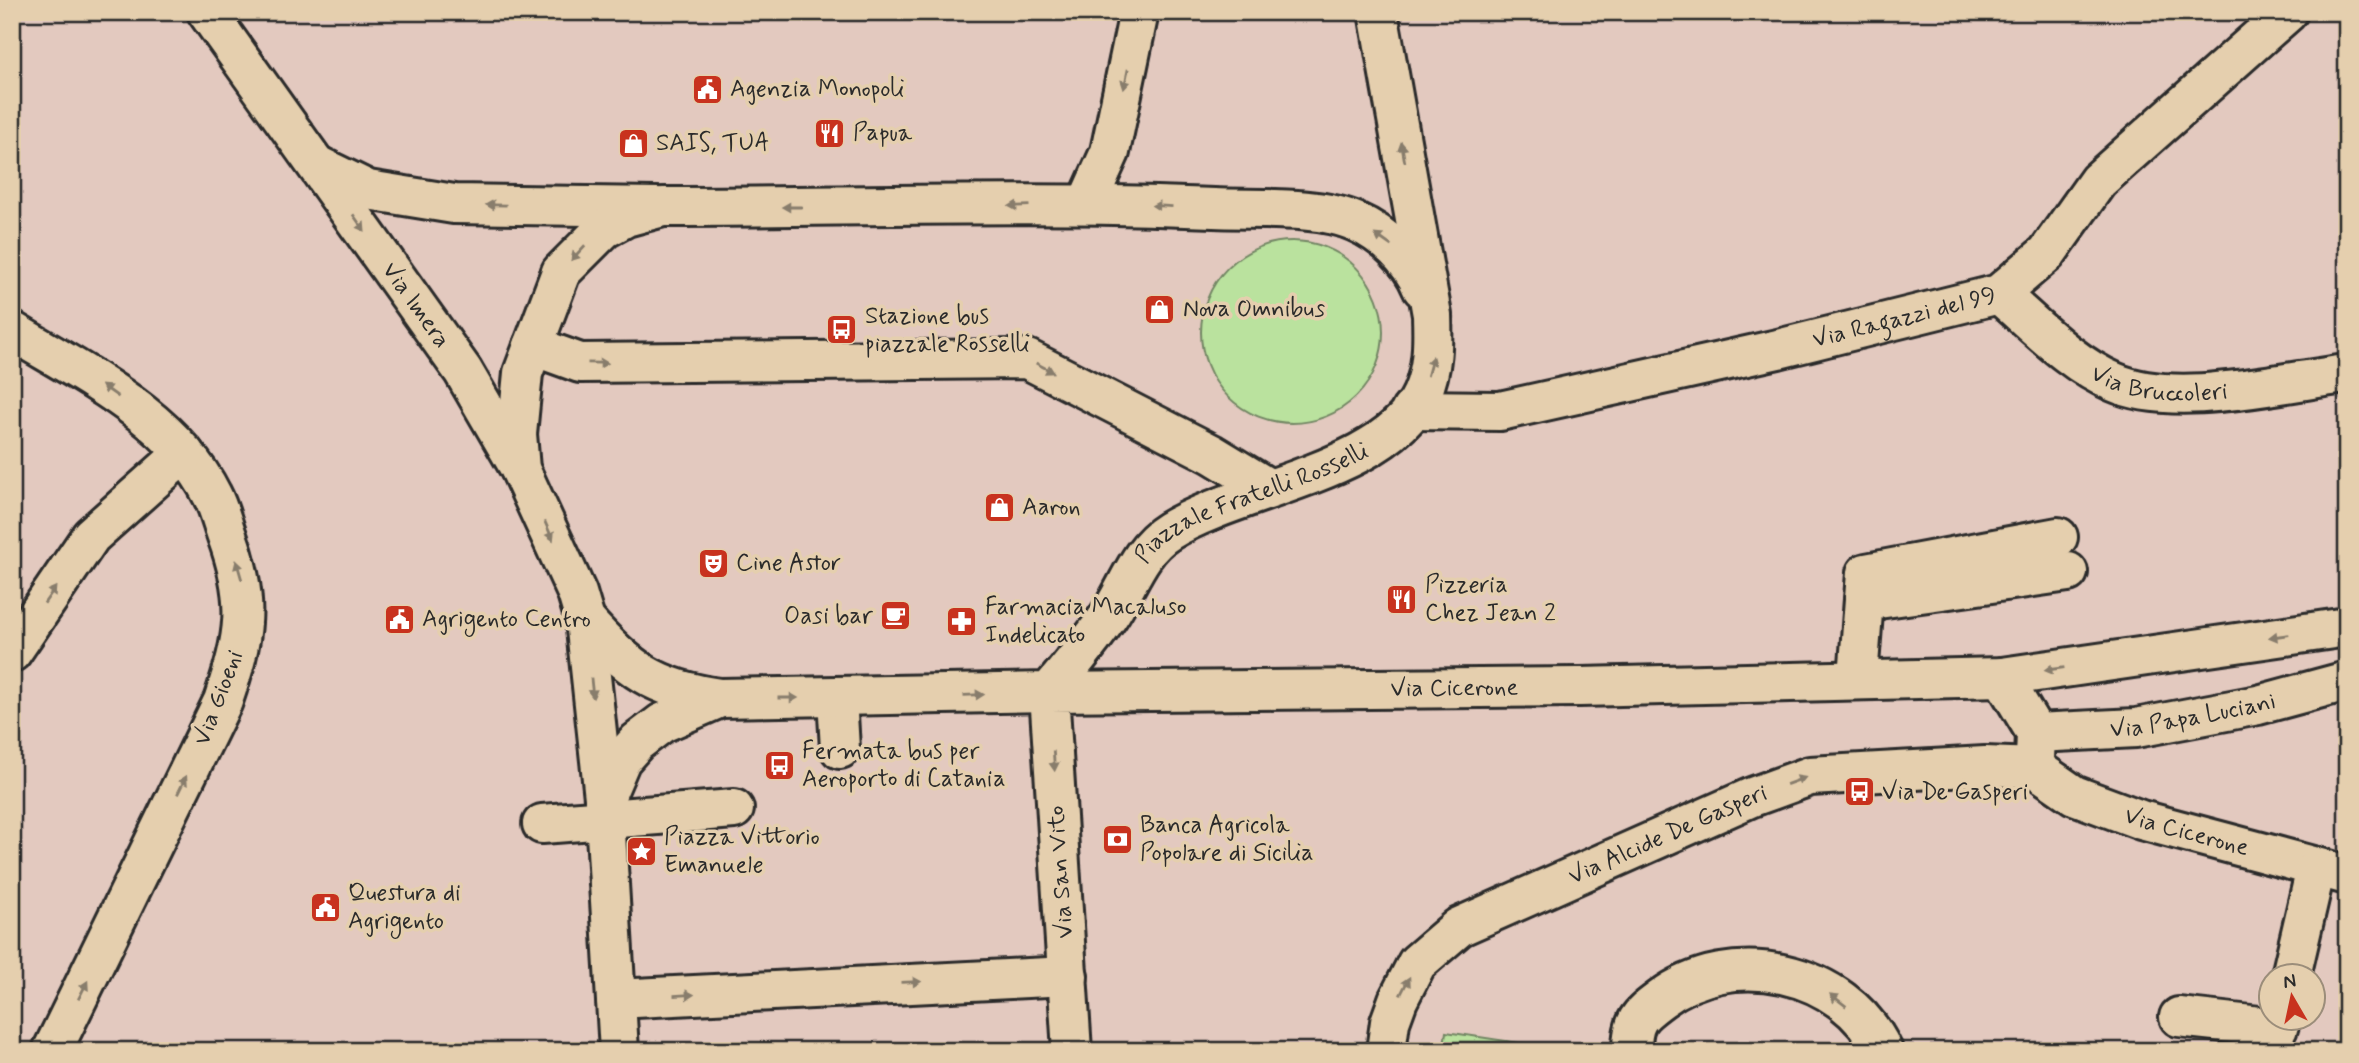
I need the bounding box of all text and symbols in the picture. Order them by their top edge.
one-way arrow [1120,68,1131,90]
public building icon: Agenzia Monopoli [690,72,724,106]
place label: Agenzia Monopoli [730,74,905,105]
restaurant icon: Papua [813,116,847,150]
place label: Papua [853,118,913,149]
shop icon: SAIS, TUA [616,126,650,160]
place label: SAIS, TUA [656,128,769,159]
one-way arrow [1397,141,1408,163]
one-way arrow [485,199,507,210]
one-way arrow [1008,200,1030,212]
one-way arrow [1150,200,1172,211]
one-way arrow [780,201,802,213]
one-way arrow [352,214,366,232]
one-way arrow [1373,233,1393,246]
one-way arrow [570,244,586,262]
street label: Via Imera [375,256,457,354]
street label: Via Ragazzi del 99 [1809,280,1999,355]
shop icon: Nova Omnibus [1143,292,1177,326]
place label: Nova Omnibus [1183,294,1326,325]
place label: Stazione bus piazzale Rosselli [865,301,1030,360]
bus stop icon: Stazione bus piazzale Rosselli [825,313,859,347]
one-way arrow [1425,355,1436,377]
one-way arrow [587,357,609,369]
street label: Via Bruccoleri [2085,358,2229,409]
one-way arrow [1035,362,1055,374]
one-way arrow [101,384,119,398]
street label: Piazzale Fratelli Rosselli [1128,435,1374,569]
shop icon: Aaron [982,490,1016,524]
place label: Aaron [1022,492,1081,523]
one-way arrow [543,521,555,541]
theatre icon: Cine Astor [696,546,730,580]
place label: Cine Astor [736,548,841,579]
one-way arrow [233,560,243,581]
place label: Pizzeria Chez Jean 2 [1425,570,1556,629]
restaurant icon: Pizzeria Chez Jean 2 [1385,582,1419,616]
one-way arrow [43,586,56,605]
place label: Farmacia Macaluso Indelicato [985,592,1186,651]
cafe icon: Oasi bar [879,599,913,633]
place label: Oasi bar [784,601,874,632]
public building icon: Agrigento Centro [382,602,416,636]
place label: Agrigento Centro [422,604,591,637]
pharmacy icon: Farmacia Macaluso Indelicato [945,604,979,638]
one-way arrow [2268,631,2290,642]
street label: Via Gioeni [187,646,251,750]
one-way arrow [2043,664,2065,675]
street label: Via Cicerone [1390,672,1518,704]
one-way arrow [586,677,597,699]
street label: Via Papa Luciani [2109,685,2279,745]
one-way arrow [963,689,985,700]
one-way arrow [778,692,800,704]
place label: Fermata bus per Aeroporto di Catania [802,736,1006,795]
bus stop icon: Fermata bus per Aeroporto di Catania [762,748,796,782]
one-way arrow [1049,750,1060,772]
one-way arrow [177,775,188,795]
bus stop icon: Via De Gasperi [1842,775,1876,809]
one-way arrow [1785,776,1806,787]
street label: Via Alcide De Gasperi [1564,777,1771,892]
place label: Via De Gasperi [1882,777,2028,808]
street label: Via Cicerone [2120,800,2252,864]
street label: Via San Vito [1041,805,1081,939]
place label: Banca Agricola Popolare di Sicilia [1140,810,1314,869]
place label: Piazza Vittorio Emanuele [664,822,820,881]
bank icon: Banca Agricola Popolare di Sicilia [1100,822,1134,856]
place icon: Piazza Vittorio Emanuele [624,834,658,868]
place label: Questura di Agrigento [348,878,461,939]
public building icon: Questura di Agrigento [308,890,342,924]
north arrow [2258,962,2328,1032]
text: N [2281,968,2298,995]
one-way arrow [1399,976,1410,996]
one-way arrow [901,977,923,988]
one-way arrow [77,980,89,1000]
one-way arrow [674,989,696,1000]
one-way arrow [1829,993,1847,1007]

